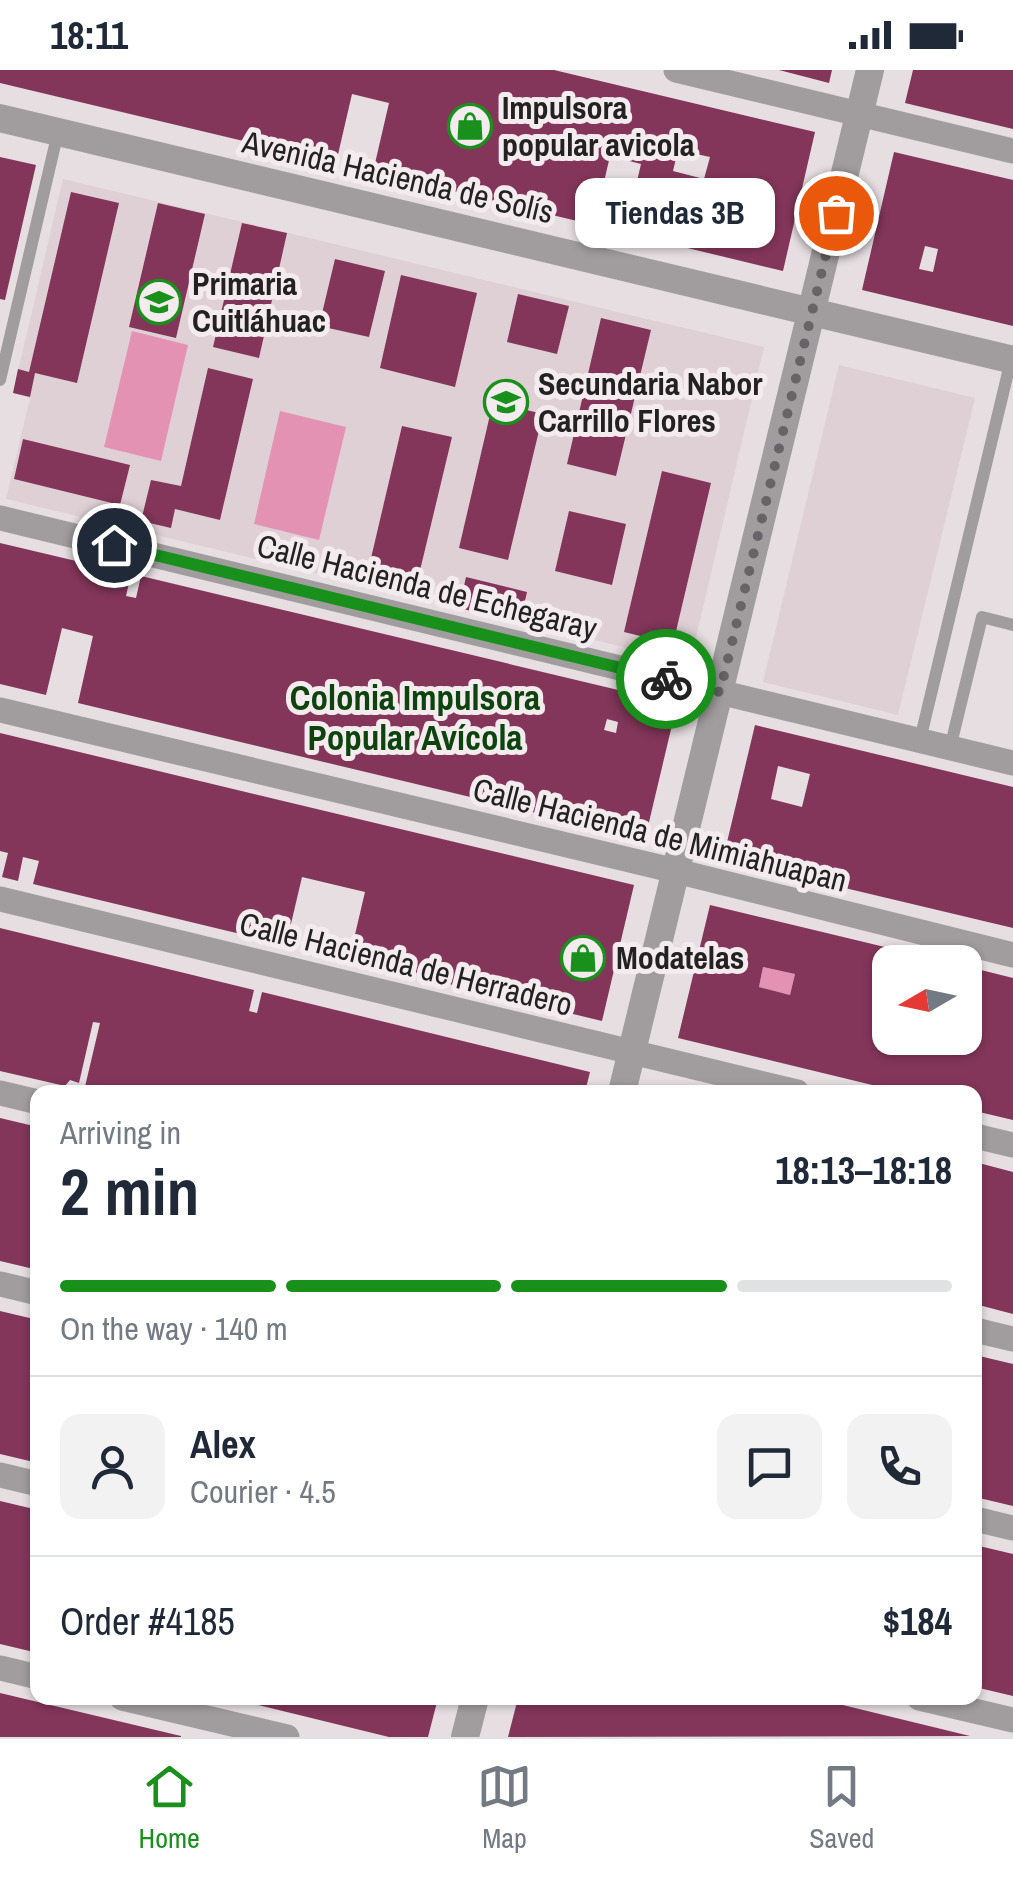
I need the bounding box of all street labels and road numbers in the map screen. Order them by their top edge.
street label: Avenida Hacienda de Solís [238,120,558,233]
street label: Calle Hacienda de Echegaray [253,523,601,650]
street label: Calle Hacienda de Mimiahuapan [469,767,851,902]
street label: Calle Hacienda de Herradero [235,901,577,1026]

